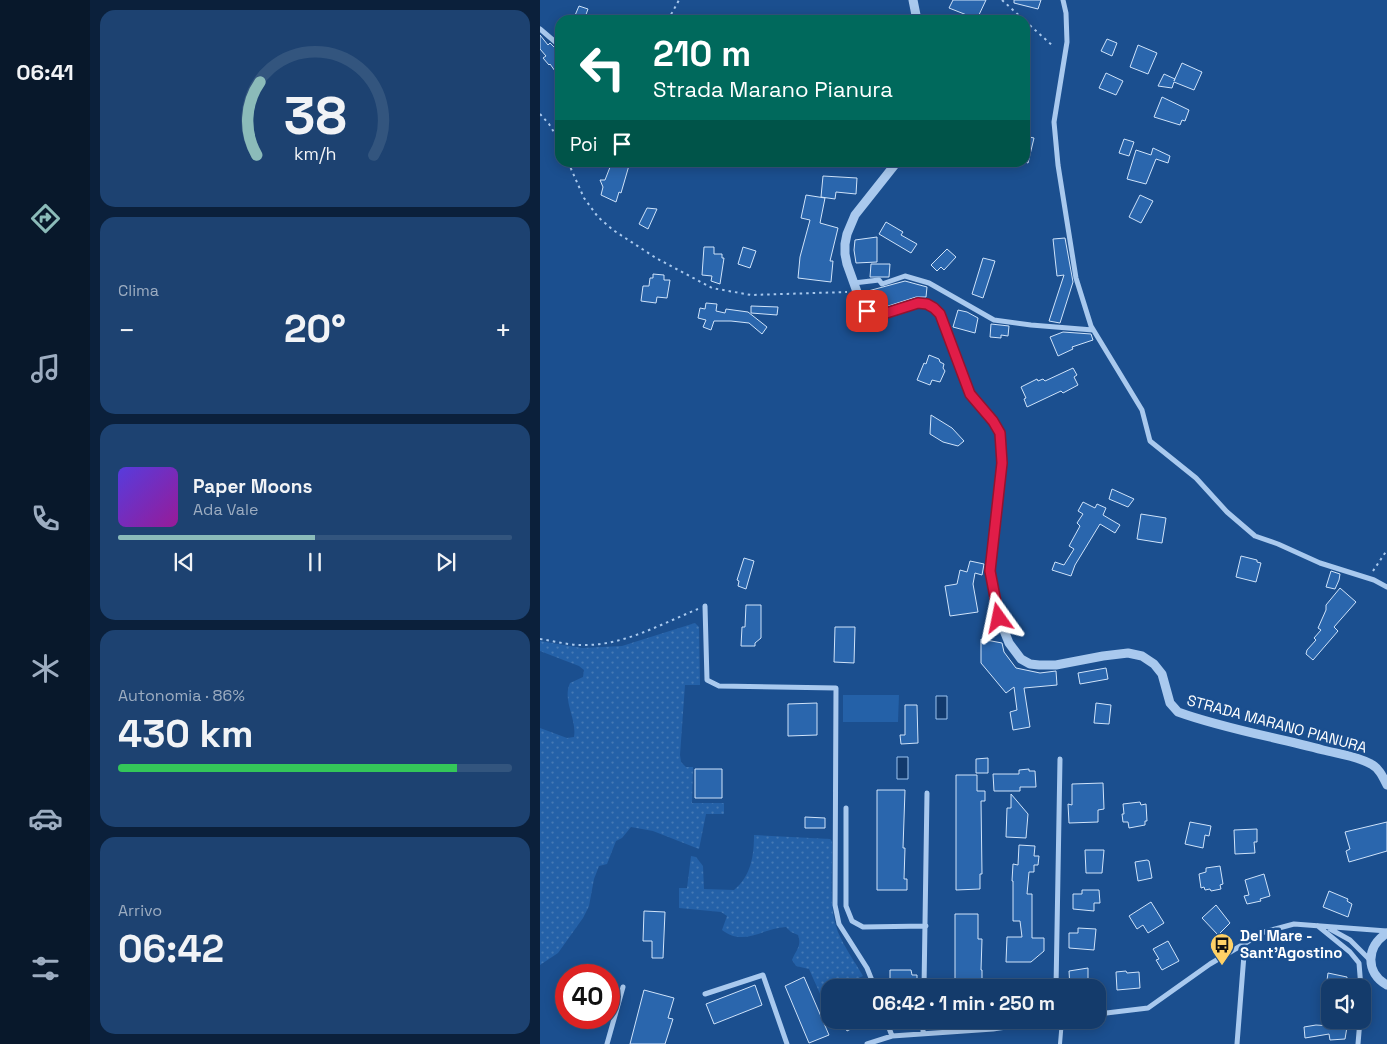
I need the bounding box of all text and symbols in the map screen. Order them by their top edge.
text: 210 m [653,32,751,76]
icon: left [570,35,635,100]
text: 06:41 [16,58,74,86]
text: Strada Marano Pianura [653,75,893,103]
text: 38 [284,83,346,149]
icon: arrive [608,130,636,158]
text: Poi [570,132,598,157]
text: km/h [294,142,336,165]
icon: directions [28,201,63,236]
text: Clima [118,280,159,301]
pin [846,290,888,332]
icon: arrive [853,297,881,325]
text: 20° [284,305,346,353]
text: − [118,312,135,348]
text: + [495,312,512,348]
icon: music [28,351,63,386]
text: Paper Moons [193,474,312,499]
text: Ada Vale [193,499,258,520]
icon: phone [28,501,63,536]
icon: previous [170,548,198,576]
icon: pause [301,548,329,576]
icon: next [432,548,460,576]
position arrow [972,591,1024,643]
icon: climate [28,651,63,686]
text: Autonomia · 86% [118,685,245,706]
street label: STRADA MARANO PIANURA [1185,690,1370,757]
text: 430 km [118,710,253,758]
icon: car [28,801,63,836]
text: Arrivo [118,900,162,921]
text: 06:42 [118,925,224,973]
place label: Del Mare - Sant'Agostino [1240,926,1342,962]
bus stop icon: Del Mare - Sant'Agostino [1209,932,1235,966]
icon: filters [28,951,63,986]
speed limit sign: 40 [555,964,620,1029]
map controls [1321,979,1371,1029]
button: sound [1321,979,1371,1029]
text: 06:42 · 1 min · 250 m [872,991,1055,1016]

